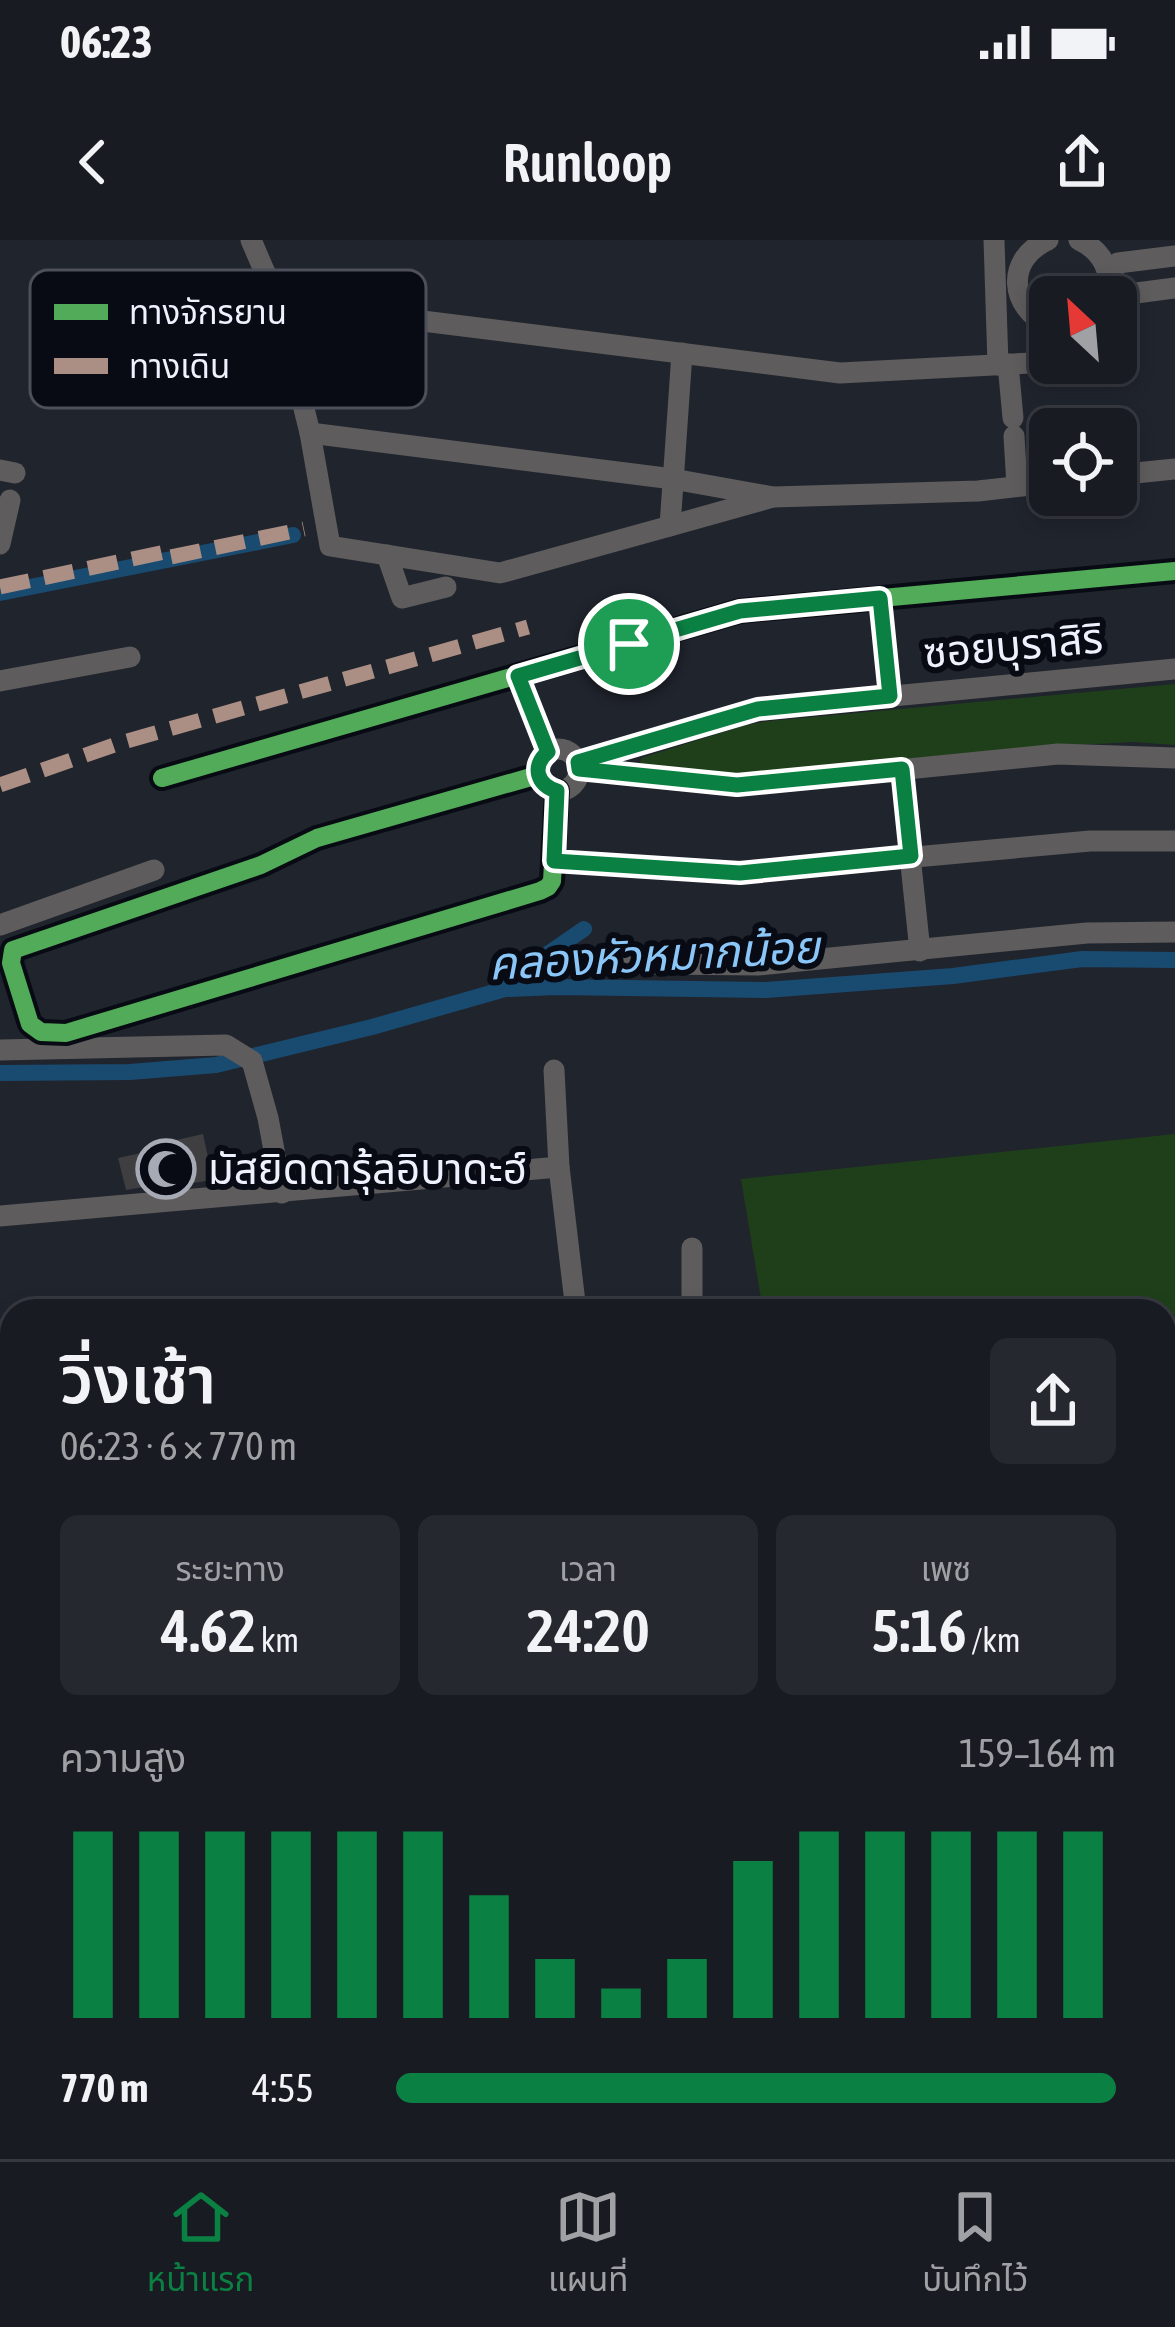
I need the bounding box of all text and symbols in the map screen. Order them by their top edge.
text: 06:23 [60,16,153,68]
icon: back [60,129,126,195]
icon: share [1049,129,1115,195]
text: Runloop [503,132,672,193]
legend [30,270,426,408]
north arrow [1029,276,1137,384]
map controls [1029,276,1137,516]
text: ทางจักรยาน [129,293,287,331]
text: ทางเดิน [129,347,230,385]
button: locate [1029,408,1137,516]
pin [578,593,680,695]
icon: arrive [596,611,662,677]
street label: ซอยบุราสิริ [921,613,1105,679]
water label: คลองหัวหมากน้อย [487,920,824,990]
mosque icon: มัสยิดดารุ้ลอิบาดะฮ์ [135,1138,197,1200]
place label: มัสยิดดารุ้ลอิบาดะฮ์ [208,1145,526,1195]
button: share [990,1338,1116,1464]
text: วิ่งเช้า [60,1341,216,1417]
text: 06:23 · 6 × 770 m [60,1424,297,1468]
text: ระยะทาง [175,1550,285,1588]
text: เวลา [559,1550,617,1588]
text: เพซ [921,1550,971,1588]
text: 4.62 [161,1596,256,1665]
text: 24:20 [526,1596,650,1665]
text: 5:16 [871,1596,967,1665]
text: km [256,1621,299,1659]
text: /km [967,1621,1021,1659]
text: 159–164 m [959,1731,1116,1775]
text: ความสูง [60,1736,186,1780]
text: 770 m [60,2066,148,2110]
text: 4:55 [252,2066,314,2110]
tab: หน้าแรก [147,2184,254,2306]
tab: แผนที่ [548,2184,628,2306]
tab: บันทึกไว้ [922,2184,1028,2306]

